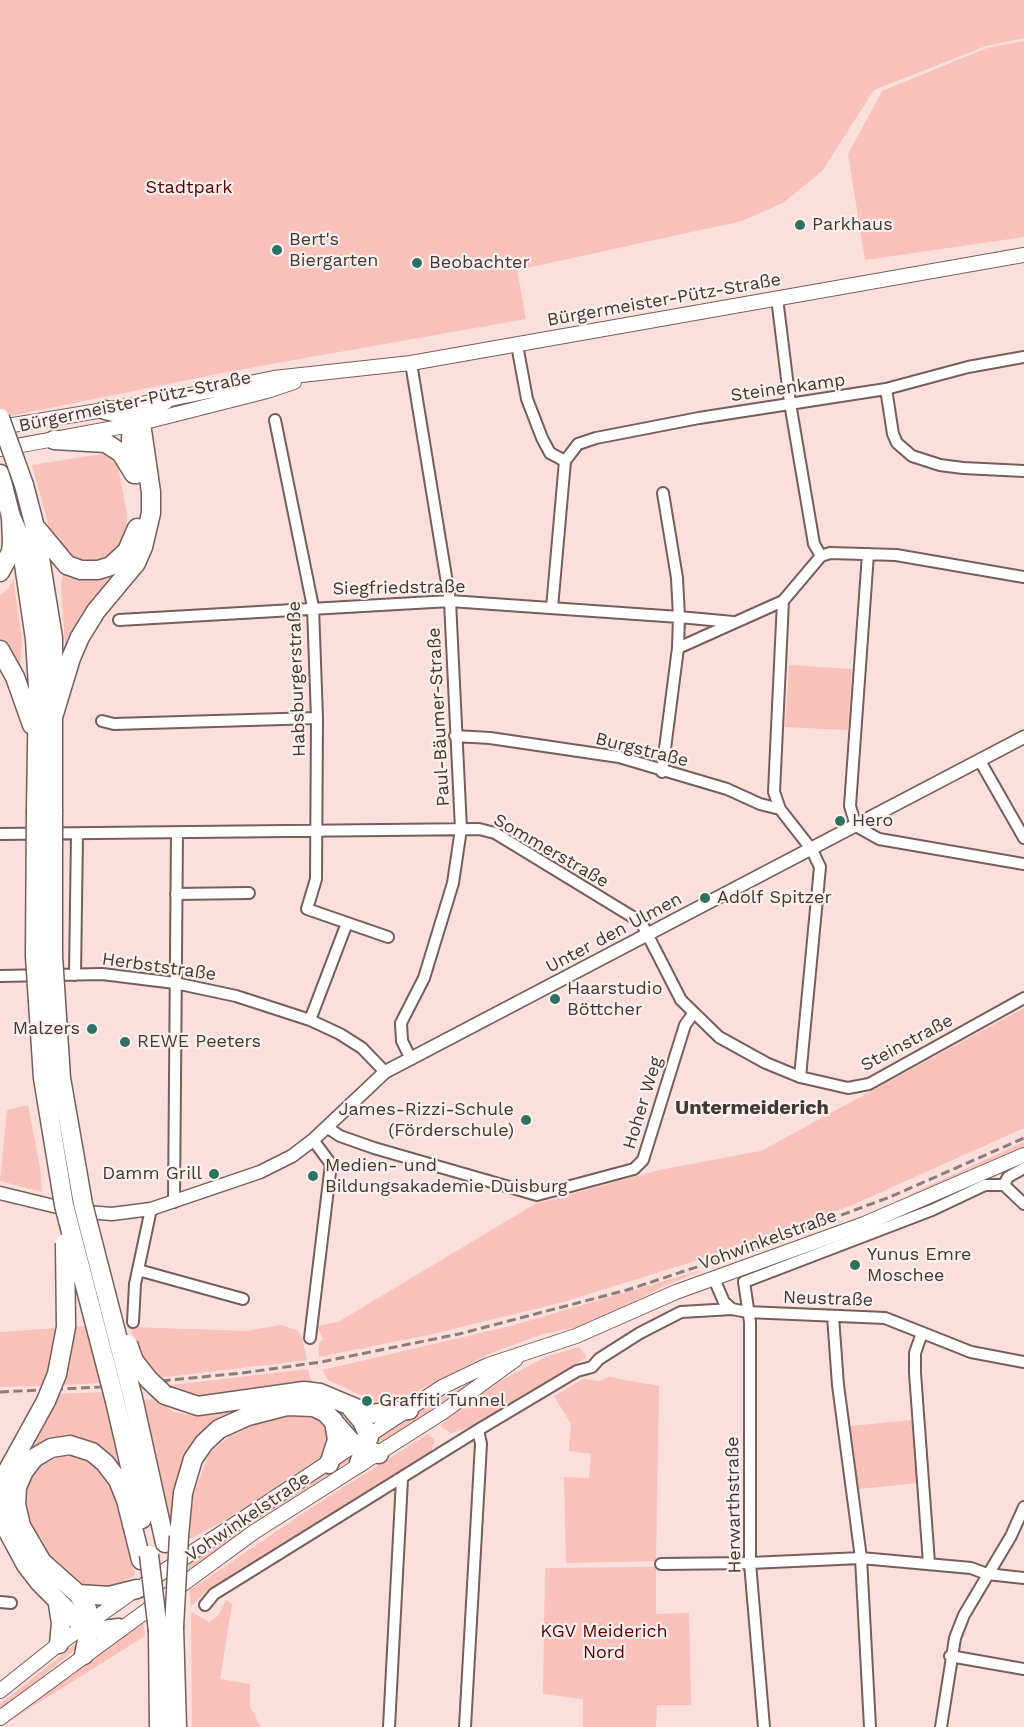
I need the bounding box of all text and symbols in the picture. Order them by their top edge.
park label: Stadtpark [145,177,233,199]
place label: Parkhaus [812,214,893,236]
marker: Parkhaus [793,218,807,232]
place label: Bert's Biergarten [289,229,378,272]
marker: Bert's Biergarten [270,243,284,257]
place label: Beobachter [429,252,530,274]
marker: Beobachter [410,256,424,270]
street label: Bürgermeister-Pütz-Straße [545,269,783,331]
street label: Bürgermeister-Pütz-Straße [17,367,253,437]
street label: Steinenkamp [729,369,847,407]
street label: Siegfriedstraße [332,576,466,600]
street label: Habsburgerstraße [283,601,311,757]
street label: Paul-Bäumer-Straße [424,627,454,807]
street label: Burgstraße [593,728,691,772]
street label: Sommerstraße [489,809,613,893]
place label: Hero [852,810,893,832]
marker: Hero [833,814,847,828]
place label: Adolf Spitzer [717,887,832,909]
street label: Unter den Ulmen [542,888,686,978]
marker: Adolf Spitzer [698,891,712,905]
street label: Herbststraße [101,948,217,986]
place label: Haarstudio Böttcher [567,978,662,1020]
marker: Haarstudio Böttcher [548,992,562,1006]
street label: Steinstraße [857,1010,957,1076]
place label: Malzers [13,1018,80,1040]
marker: Malzers [85,1022,99,1036]
place label: REWE Peeters [137,1031,261,1053]
marker: REWE Peeters [118,1035,132,1049]
street label: Hoher Weg [619,1054,667,1152]
district label: Untermeiderich [675,1096,829,1120]
place label: James-Rizzi-Schule (Förderschule) [339,1099,514,1142]
marker: James-Rizzi-Schule (Förderschule) [519,1113,533,1127]
place label: Medien- und Bildungsakademie Duisburg [325,1155,567,1198]
place label: Damm Grill [102,1163,202,1185]
marker: Damm Grill [207,1167,221,1181]
marker: Medien- und Bildungsakademie Duisburg [306,1169,320,1183]
street label: Vohwinkelstraße [696,1205,840,1275]
place label: Yunus Emre Moschee [867,1244,971,1286]
marker: Yunus Emre Moschee [848,1258,862,1272]
street label: Neustraße [782,1287,874,1311]
place label: Graffiti Tunnel [379,1390,506,1412]
marker: Graffiti Tunnel [360,1394,374,1408]
street label: Herwarthstraße [722,1436,746,1574]
street label: Vohwinkelstraße [182,1467,314,1567]
park label: KGV Meiderich Nord [540,1621,668,1664]

